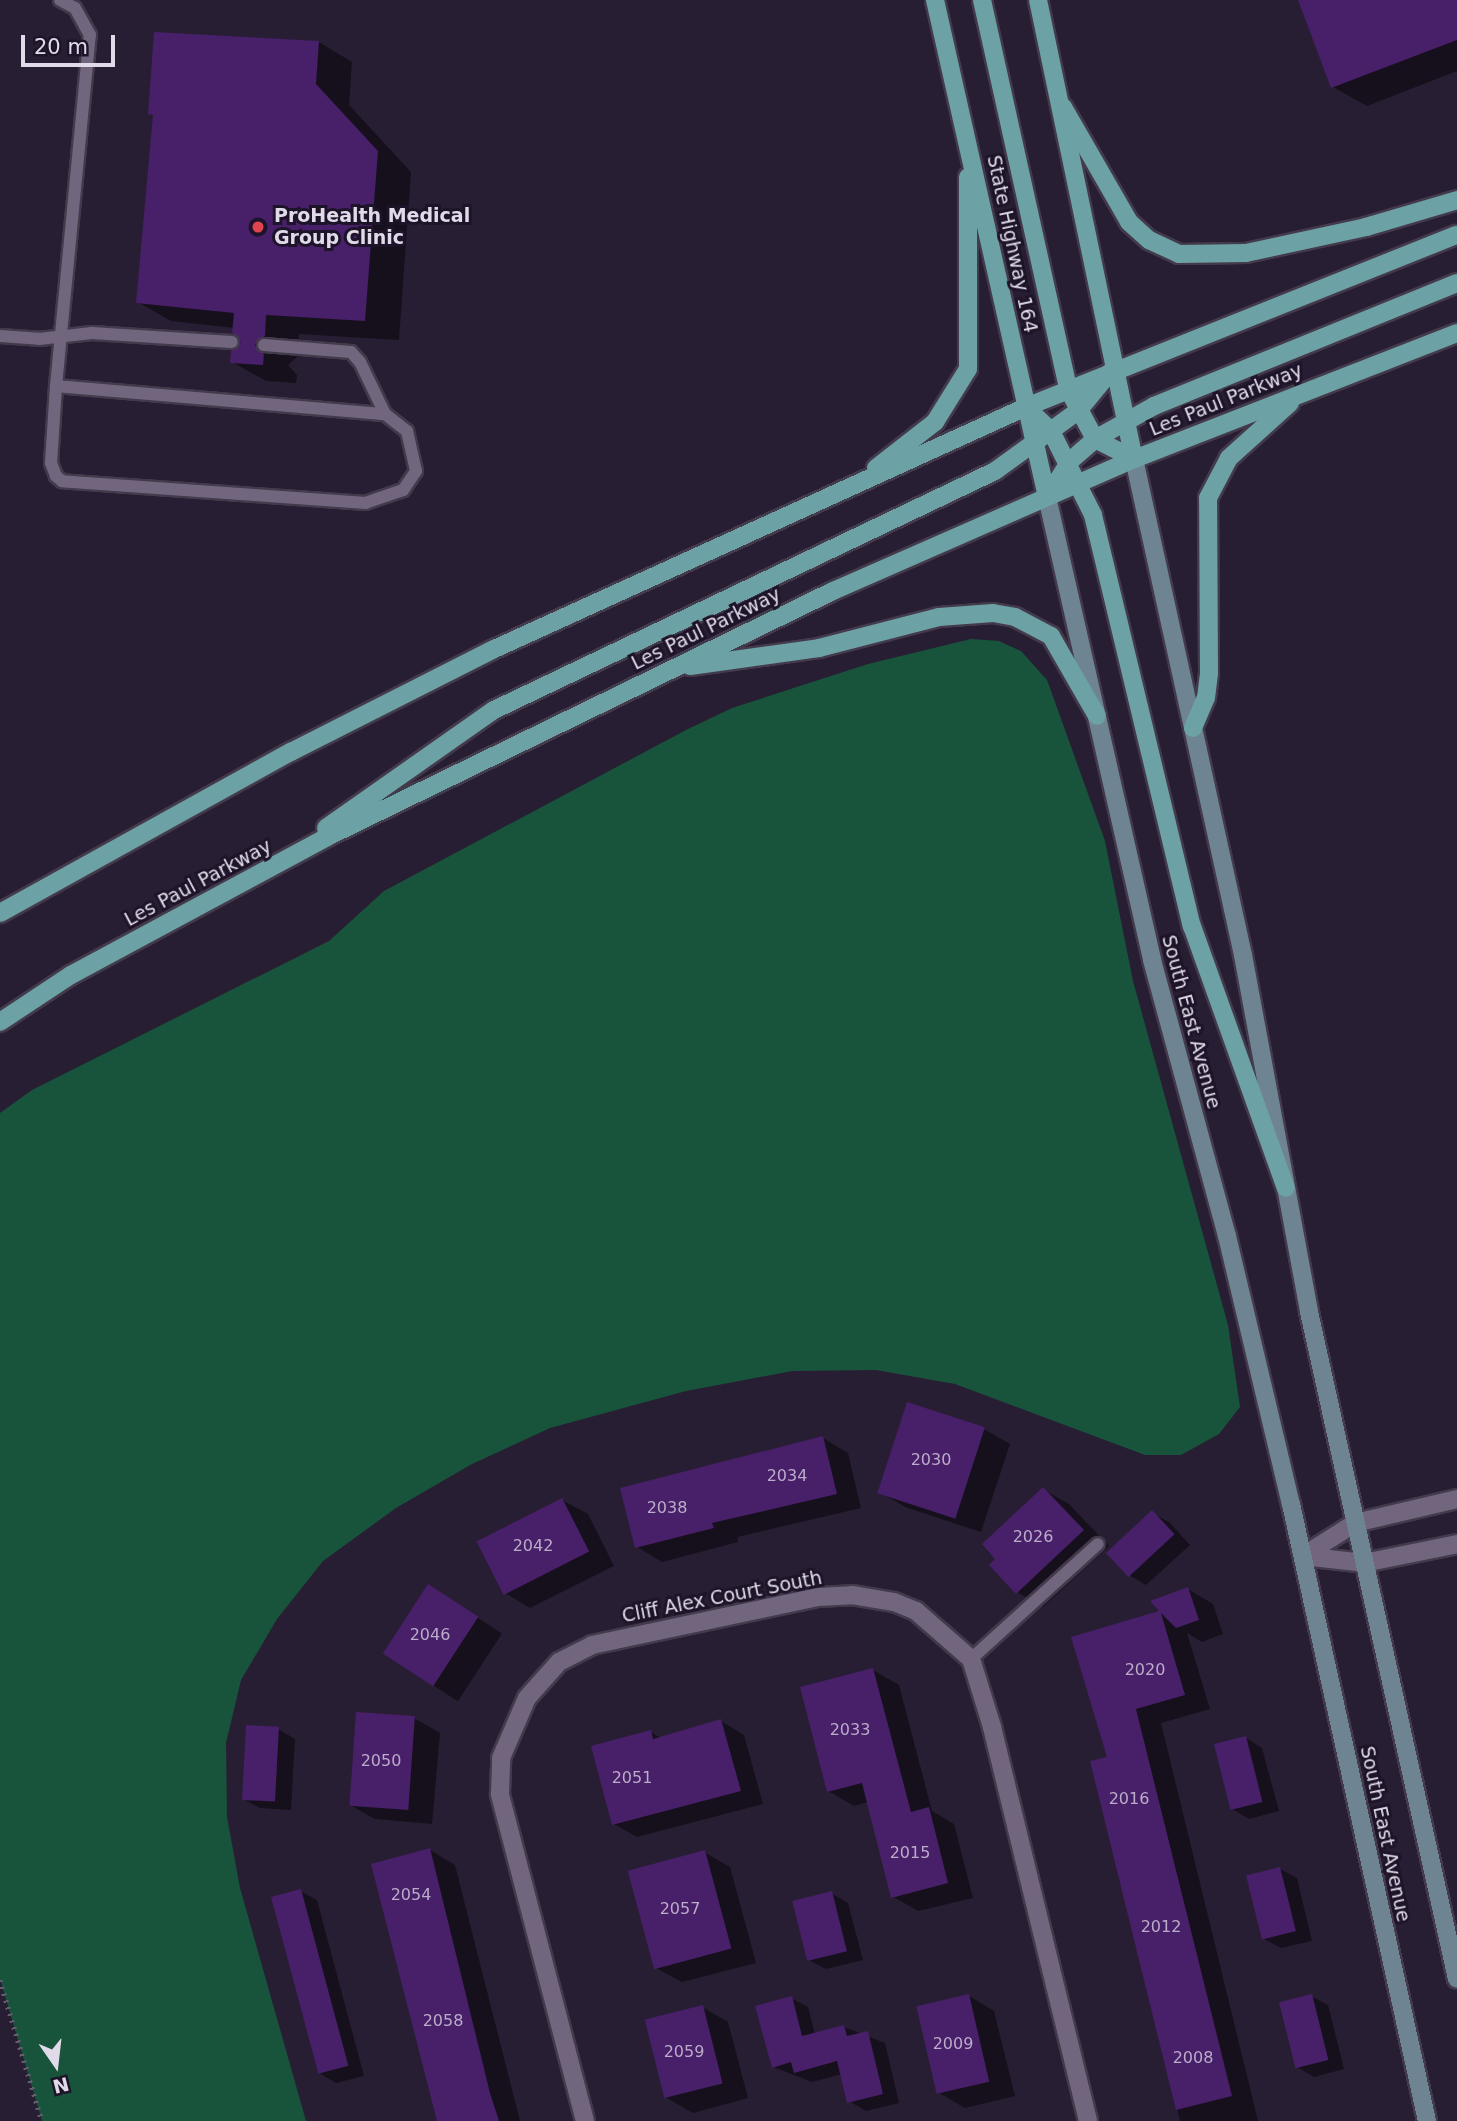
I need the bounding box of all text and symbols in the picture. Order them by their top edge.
scale bar [24,21,119,65]
text: 20 m [34,35,88,59]
street label: State Highway 164 [982,153,1042,335]
place label: ProHealth Medical Group Clinic [274,205,470,249]
marker: ProHealth Medical Group Clinic [248,217,268,237]
street label: Les Paul Parkway [1146,359,1306,441]
street label: Les Paul Parkway [628,583,784,675]
street label: Les Paul Parkway [121,835,275,931]
street label: South East Avenue [1157,933,1225,1111]
house number: 2030 [911,1450,951,1470]
house number: 2034 [767,1466,807,1486]
house number: 2038 [647,1498,687,1518]
house number: 2026 [1013,1527,1053,1547]
house number: 2042 [513,1536,553,1556]
street label: Cliff Alex Court South [620,1566,824,1628]
house number: 2046 [410,1625,450,1645]
house number: 2020 [1125,1660,1165,1680]
house number: 2033 [830,1720,870,1740]
street label: South East Avenue [1355,1744,1415,1924]
house number: 2050 [361,1751,401,1771]
house number: 2051 [612,1768,652,1788]
house number: 2016 [1109,1789,1149,1809]
house number: 2015 [890,1843,930,1863]
house number: 2054 [391,1885,431,1905]
house number: 2057 [660,1899,700,1919]
house number: 2012 [1141,1917,1181,1937]
house number: 2058 [423,2011,463,2031]
north arrow [21,2030,91,2100]
house number: 2009 [933,2034,973,2054]
house number: 2059 [664,2042,704,2062]
house number: 2008 [1173,2048,1213,2068]
text: N [51,2073,71,2098]

